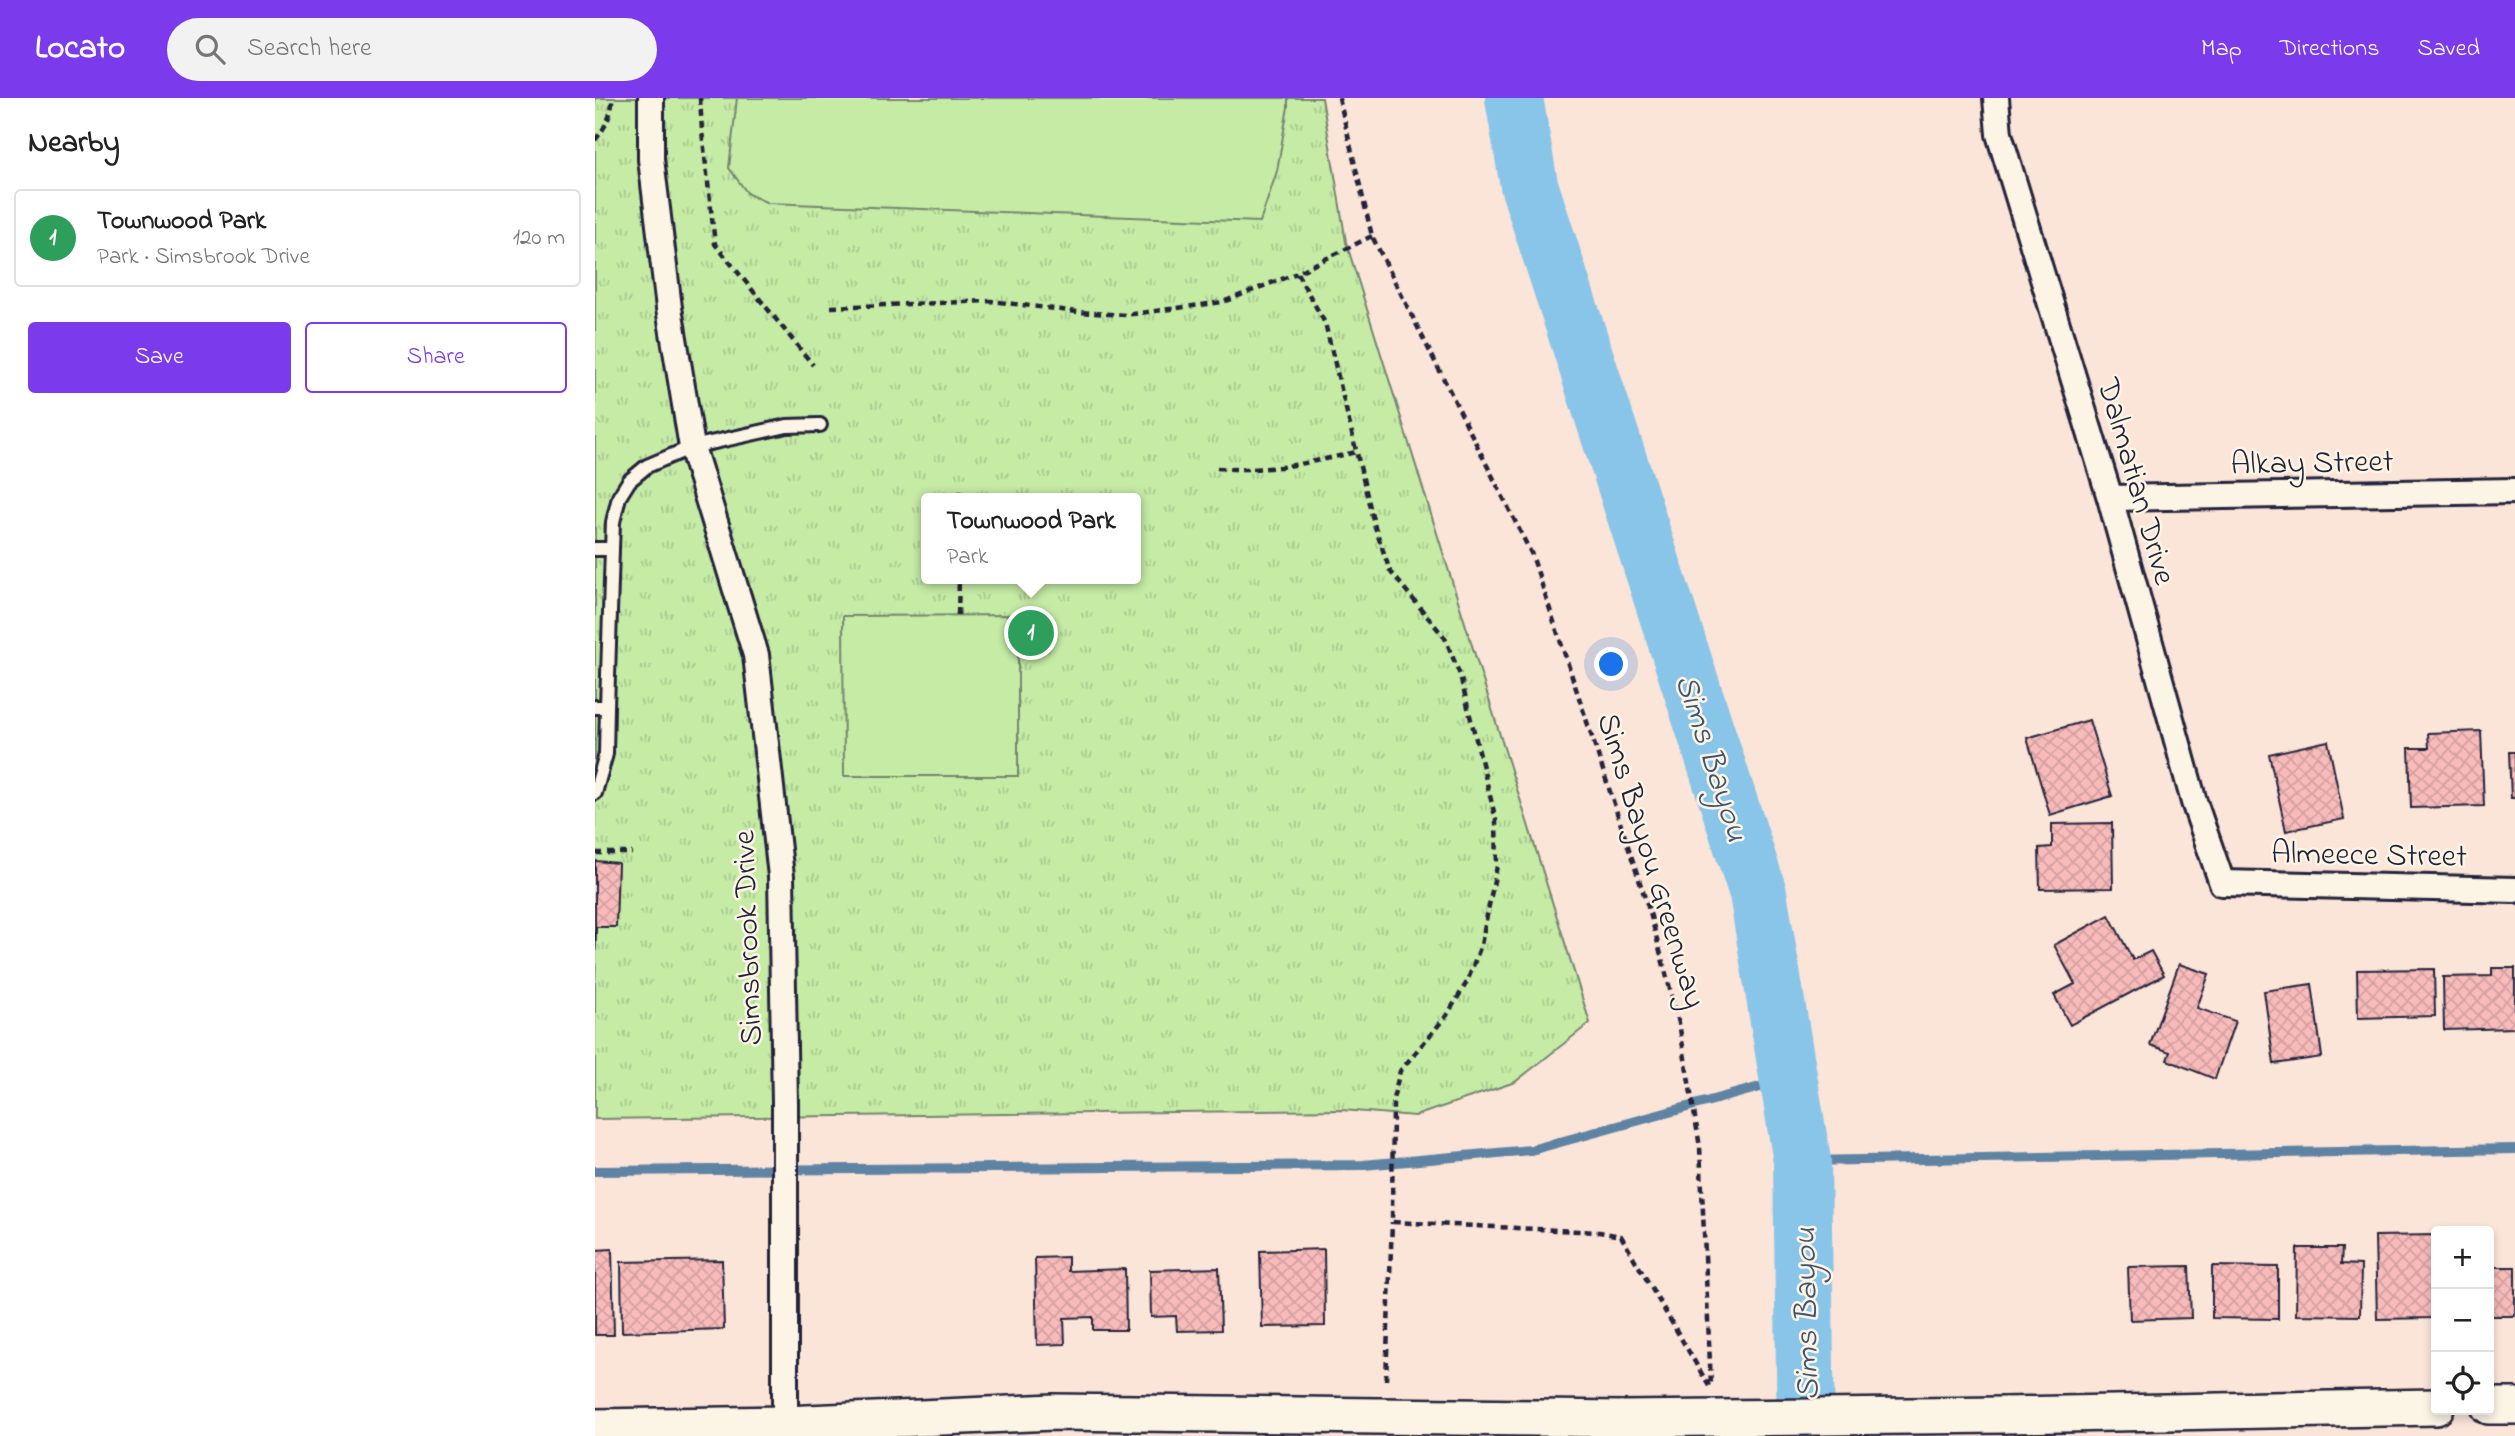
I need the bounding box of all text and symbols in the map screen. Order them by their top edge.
search box [167,18,657,81]
text: Locato [35,25,125,73]
icon: search [191,30,229,68]
text: Search here [247,30,372,68]
text: Map [2201,32,2242,67]
text: Directions [2280,32,2379,67]
text: Saved [2417,32,2480,67]
text: Nearby [28,122,120,166]
text: Townwood Park [97,203,266,241]
text: 1 [49,222,57,255]
text: 120 m [513,222,565,255]
text: Park · Simsbrook Drive [97,241,310,274]
button: Save [28,322,291,393]
button: Share [305,322,567,393]
street label: Dalmatian Drive [2082,372,2187,591]
street label: Alkay Street [2230,440,2394,489]
popup [921,493,1141,584]
text: Townwood Park [946,503,1116,541]
text: Park [946,541,988,574]
pin: 1 [1008,607,1054,659]
your location [1594,647,1628,681]
water label: Sims Bayou [1661,669,1760,848]
street label: Sims Bayou Greenway [1582,708,1717,1014]
street label: Simsbrook Drive [722,829,777,1046]
street label: Almeece Street [2271,831,2467,882]
map controls [2431,1226,2494,1415]
button: + [2431,1226,2494,1289]
water label: Sims Bayou [1782,1227,1834,1401]
button: − [2431,1289,2494,1352]
button: locate [2431,1352,2494,1415]

